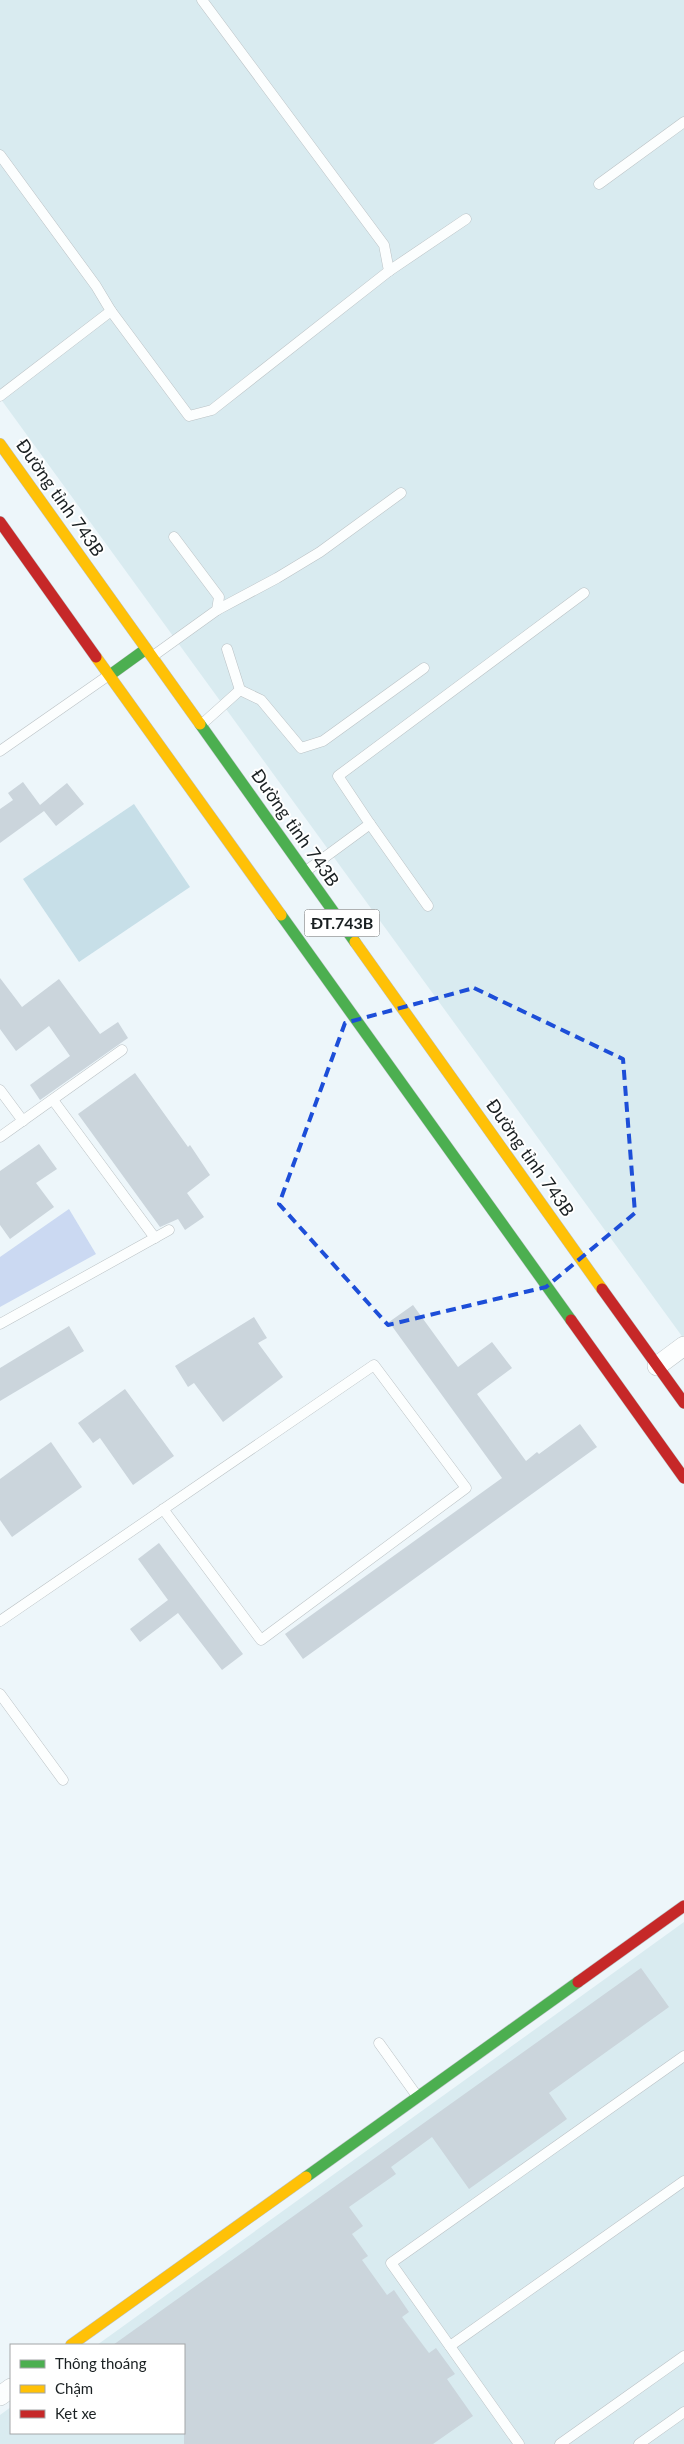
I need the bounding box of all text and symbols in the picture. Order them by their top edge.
street label: Đường tỉnh 743B [12,434,110,560]
street label: Đường tỉnh 743B [247,764,345,890]
road number: ĐT.743B [304,910,380,936]
street label: Đường tỉnh 743B [482,1094,580,1220]
legend [10,2344,185,2434]
text: Thông thoáng [55,2354,147,2372]
text: Chậm [55,2379,93,2397]
text: Kẹt xe [55,2404,97,2422]

